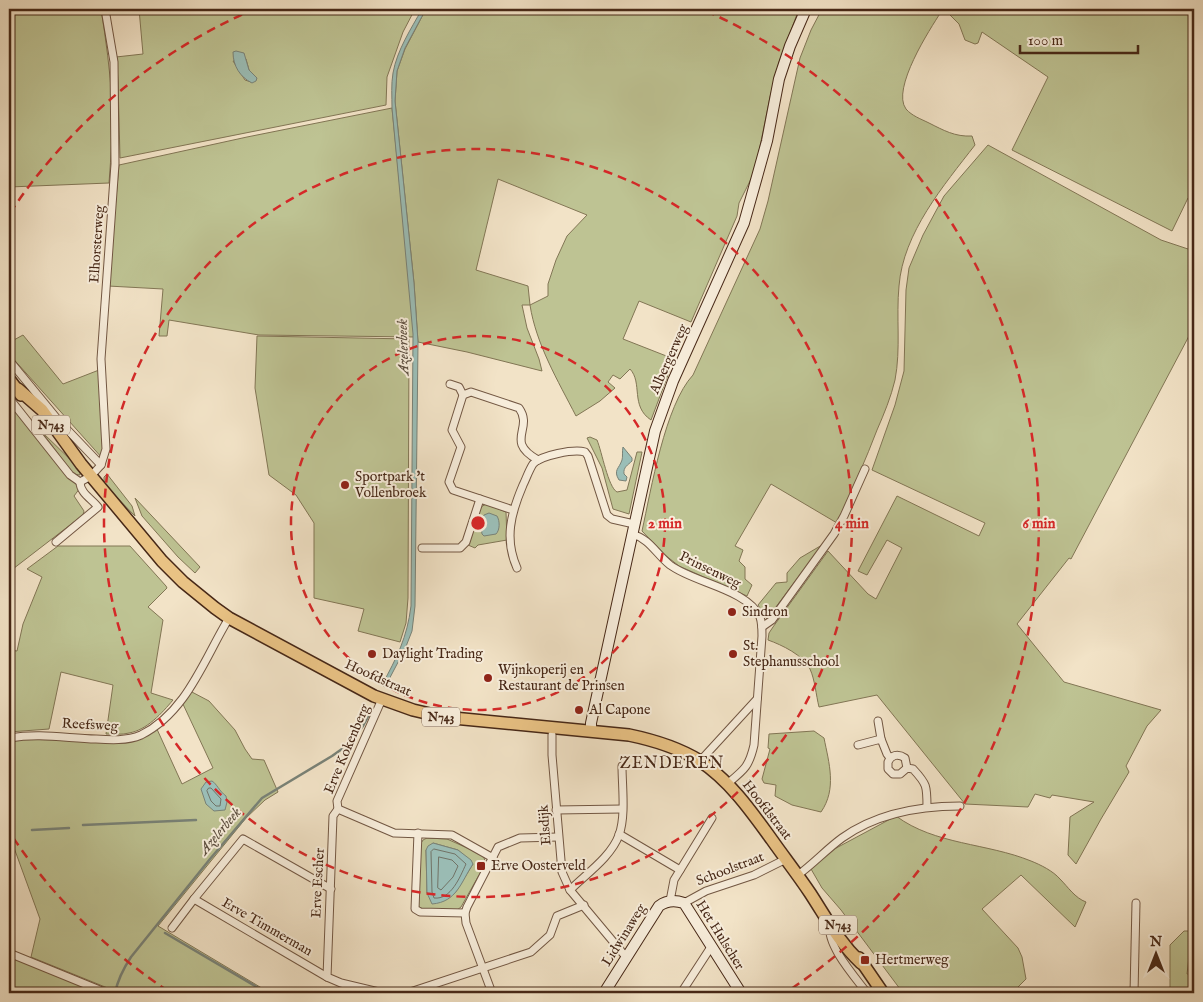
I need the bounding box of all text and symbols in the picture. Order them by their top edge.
scale bar [1020,22,1138,54]
text: 100 m [1028,31,1064,50]
street label: Elhorsterweg [85,204,109,284]
water label: Azelerbeek [393,318,414,378]
street label: Albergerweg [645,321,693,398]
road number: N743 [32,416,70,434]
place label: Sportpark 't Vollenbroek [354,468,427,502]
marker: Sportpark 't Vollenbroek [339,479,351,491]
centre of rings [469,514,487,532]
text: 2 min [648,514,682,533]
text: 4 min [835,514,869,533]
text: 6 min [1022,514,1056,533]
street label: Prinsenweg [676,547,744,593]
place label: Sindron [742,603,788,621]
marker: Sindron [726,606,738,618]
place label: St. Stephanusschool [743,637,839,671]
place label: Daylight Trading [382,645,483,663]
marker: Daylight Trading [366,648,378,660]
marker: St. Stephanusschool [727,648,739,660]
street label: Hoofdstraat [342,655,414,701]
place label: Wijnkoperij en Restaurant de Prinsen [498,661,625,695]
marker: Wijnkoperij en Restaurant de Prinsen [482,672,494,684]
street label: Erve Kokenberg [320,701,374,797]
place label: Al Capone [588,701,651,719]
marker: Al Capone [573,704,585,716]
road number: N743 [422,708,460,726]
street label: Reefsweg [61,715,119,735]
district label: ZENDEREN [620,754,724,774]
street label: Hoofdstraat [738,776,796,844]
water label: Azelerbeek [193,803,245,860]
street label: Elsdijk [535,804,555,846]
street label: Erve Escher [307,848,329,918]
street label: Schoolstraat [694,848,767,890]
place label: Erve Oosterveld [491,857,586,875]
marker: Erve Oosterveld [475,860,487,872]
street label: Erve Timmerman [218,894,316,961]
street label: Het Hulscher [691,897,749,973]
street label: Lidwinaweg [598,900,650,970]
road number: N743 [819,916,857,934]
north arrow [1130,930,1180,980]
text: N [1149,933,1162,951]
place label: Hertmerweg [875,951,949,969]
marker: Hertmerweg [859,954,871,966]

